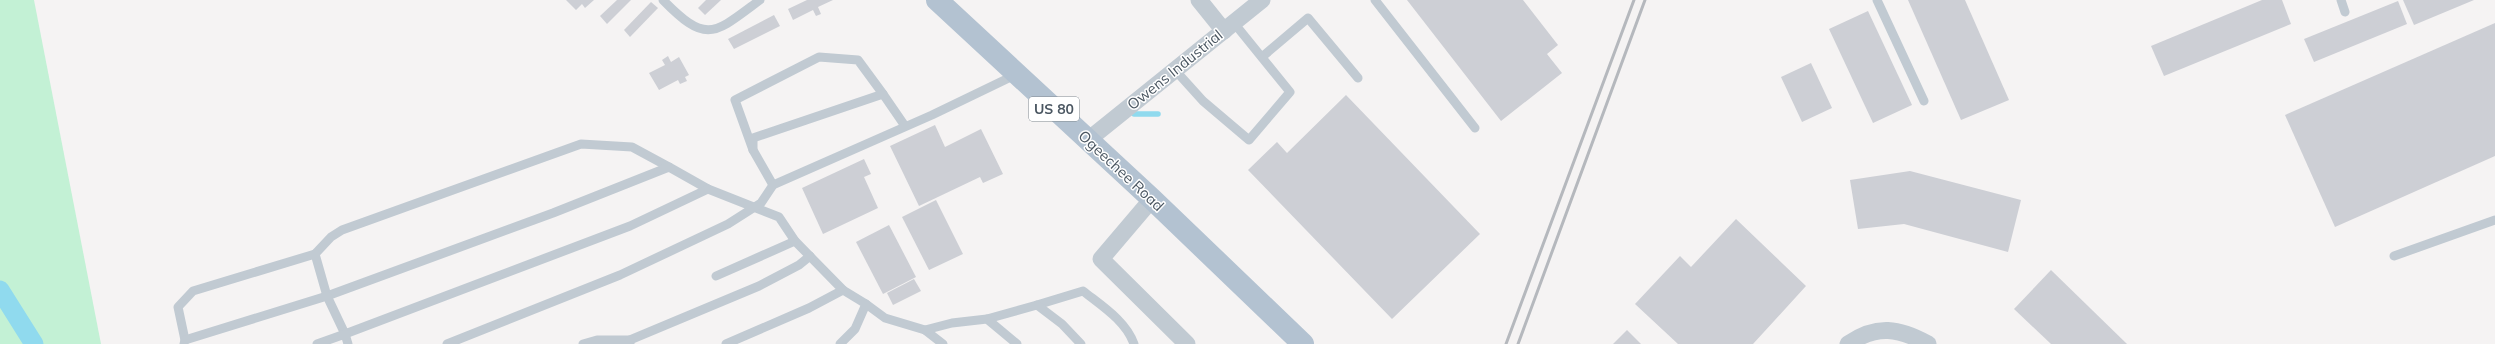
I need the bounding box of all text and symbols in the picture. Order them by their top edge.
street label: Owens Industrial [1123,25,1226,114]
road number: US 80 [1029,97,1079,121]
street label: Ogeechee Road [1075,126,1168,215]

